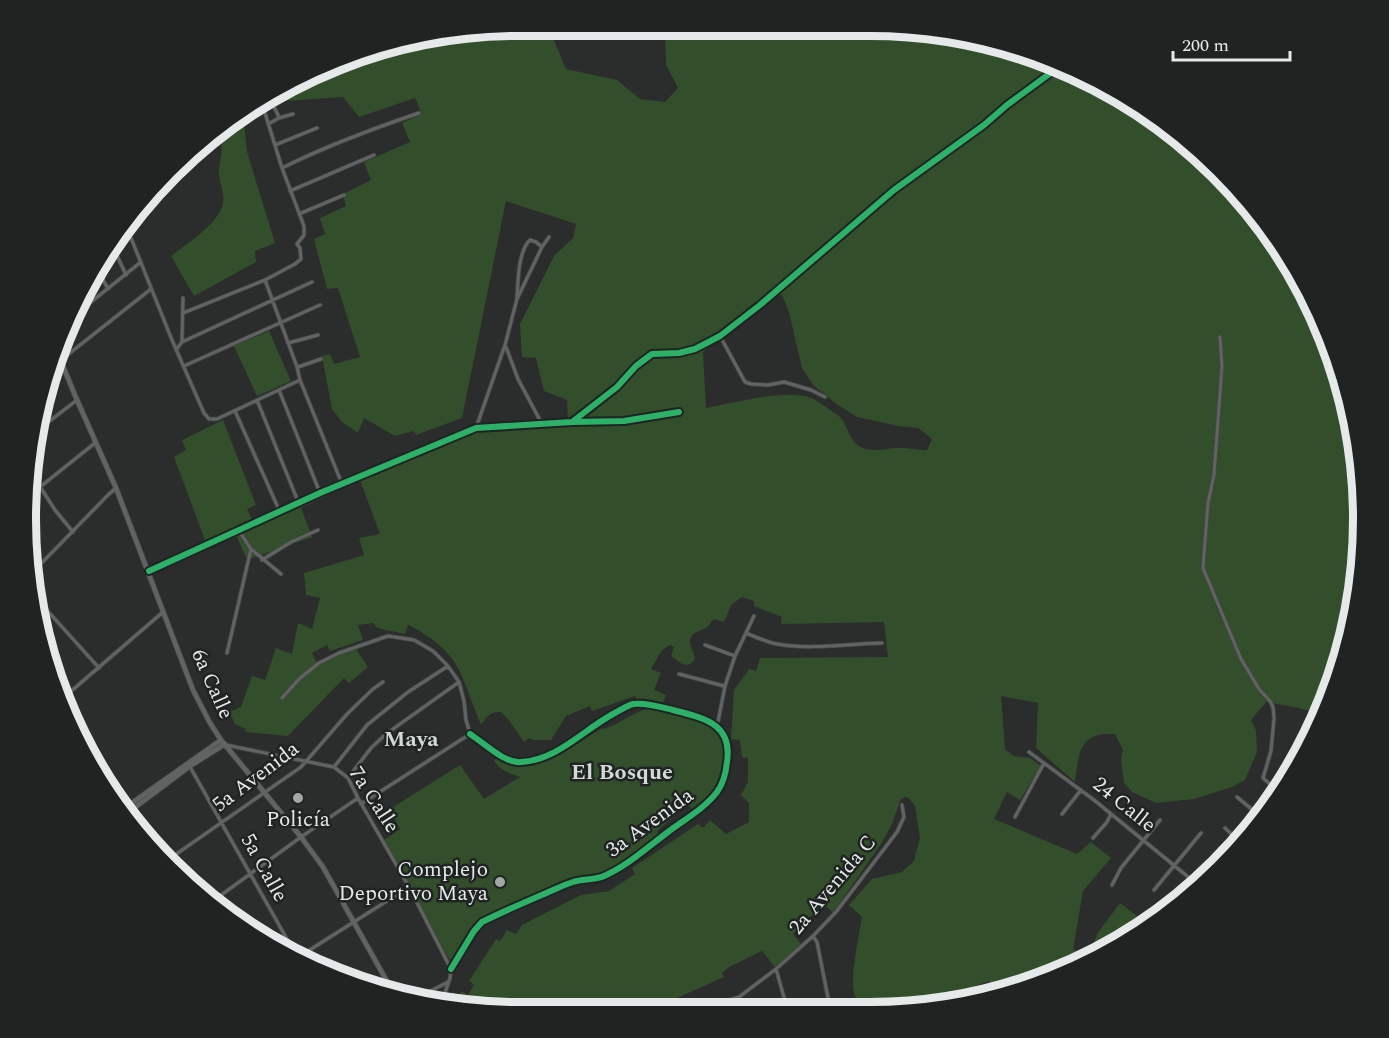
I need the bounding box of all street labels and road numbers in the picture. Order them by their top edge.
street label: 6a Calle [182,644,242,724]
street label: 5a Avenida [206,733,307,820]
street label: 7a Calle [340,760,408,840]
street label: 24 Calle [1085,769,1163,841]
street label: 3a Avenida [599,780,701,866]
street label: 5a Calle [232,828,296,908]
street label: 2a Avenida C [781,828,885,942]

